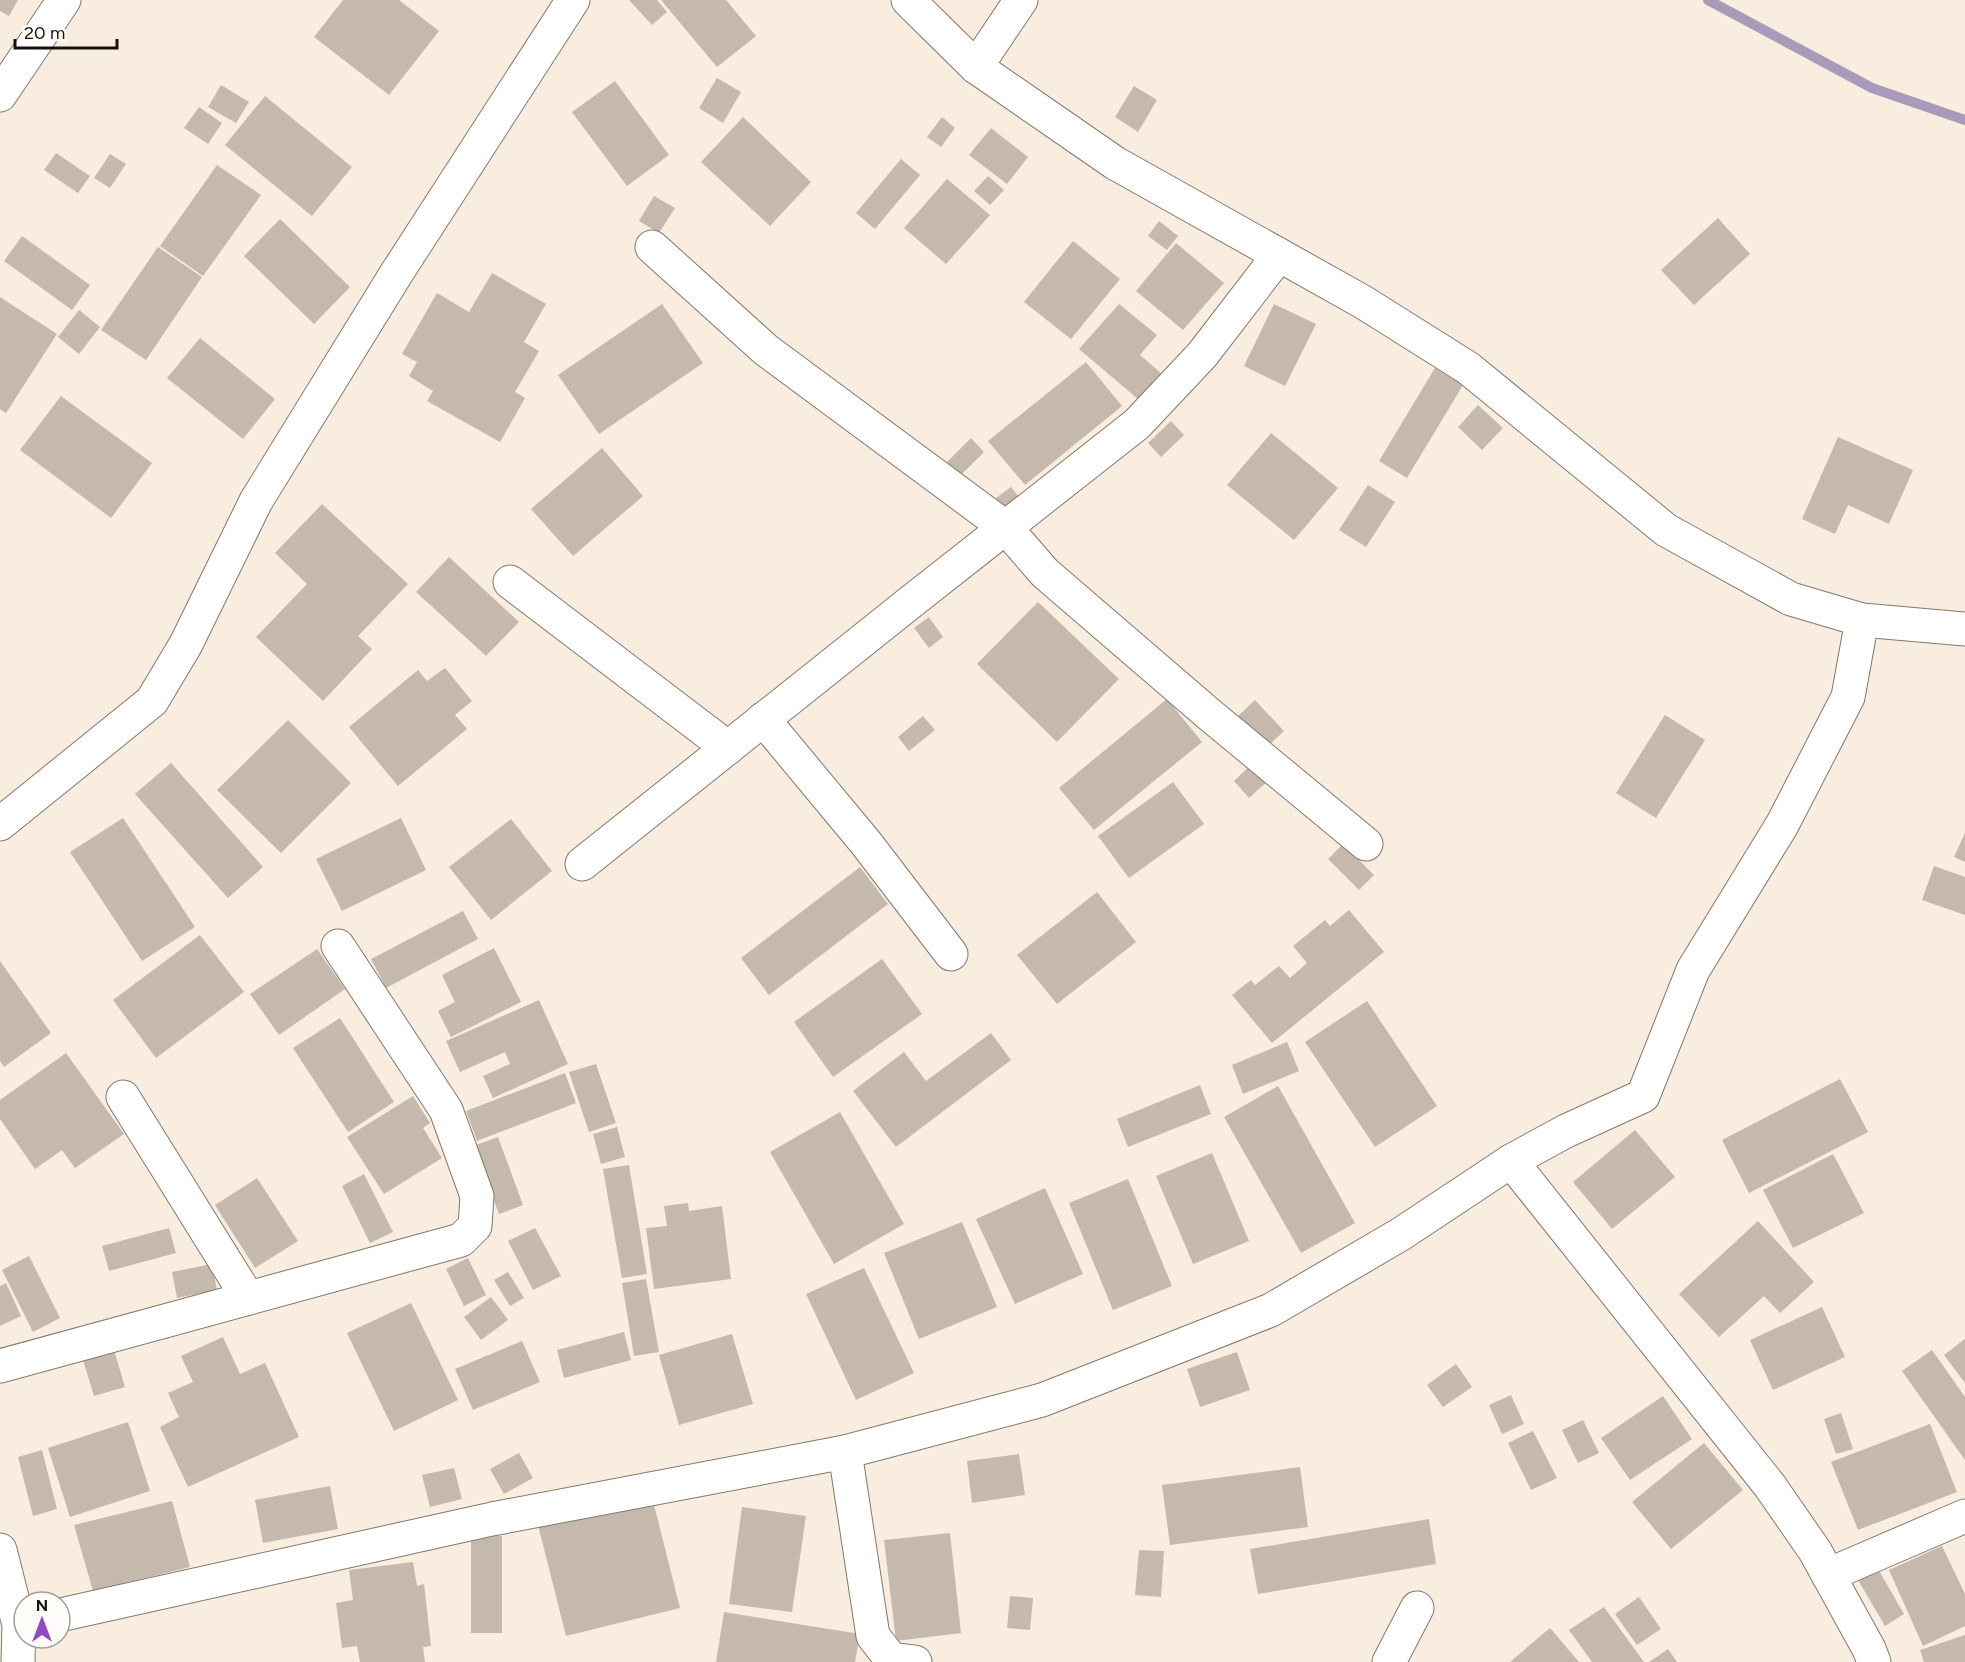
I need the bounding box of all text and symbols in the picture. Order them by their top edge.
scale bar [15,12,117,50]
text: 20 m [24,22,65,44]
north arrow [12,1590,72,1650]
text: N [36,1596,48,1615]

